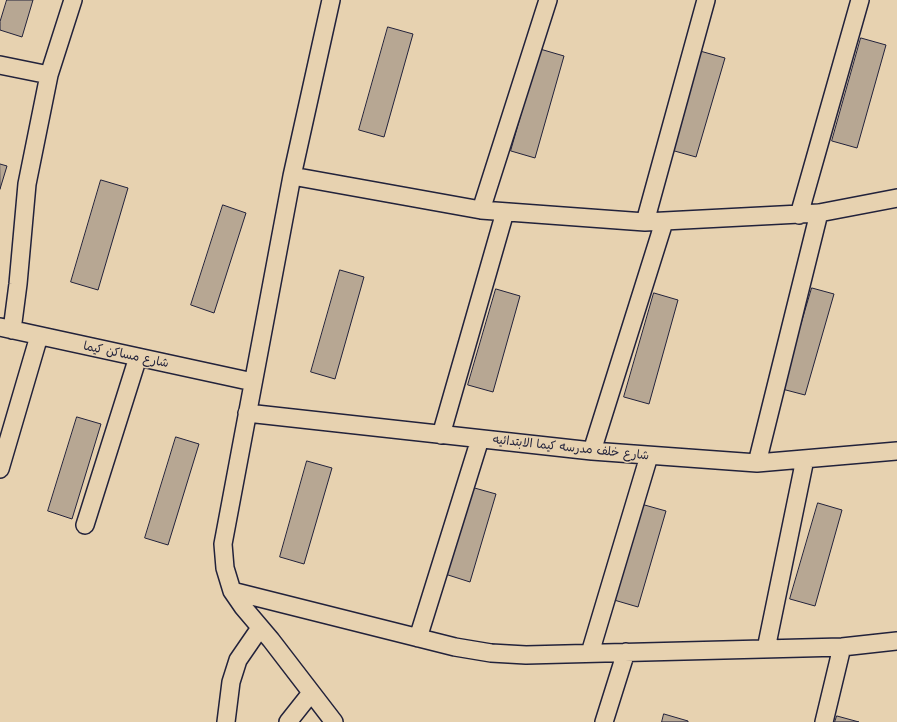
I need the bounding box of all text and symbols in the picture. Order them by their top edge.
street label: شارع مساكن كيما [82,339,170,371]
street label: شارع خلف مدرسه كيما الابتدائيه [492,433,650,463]

